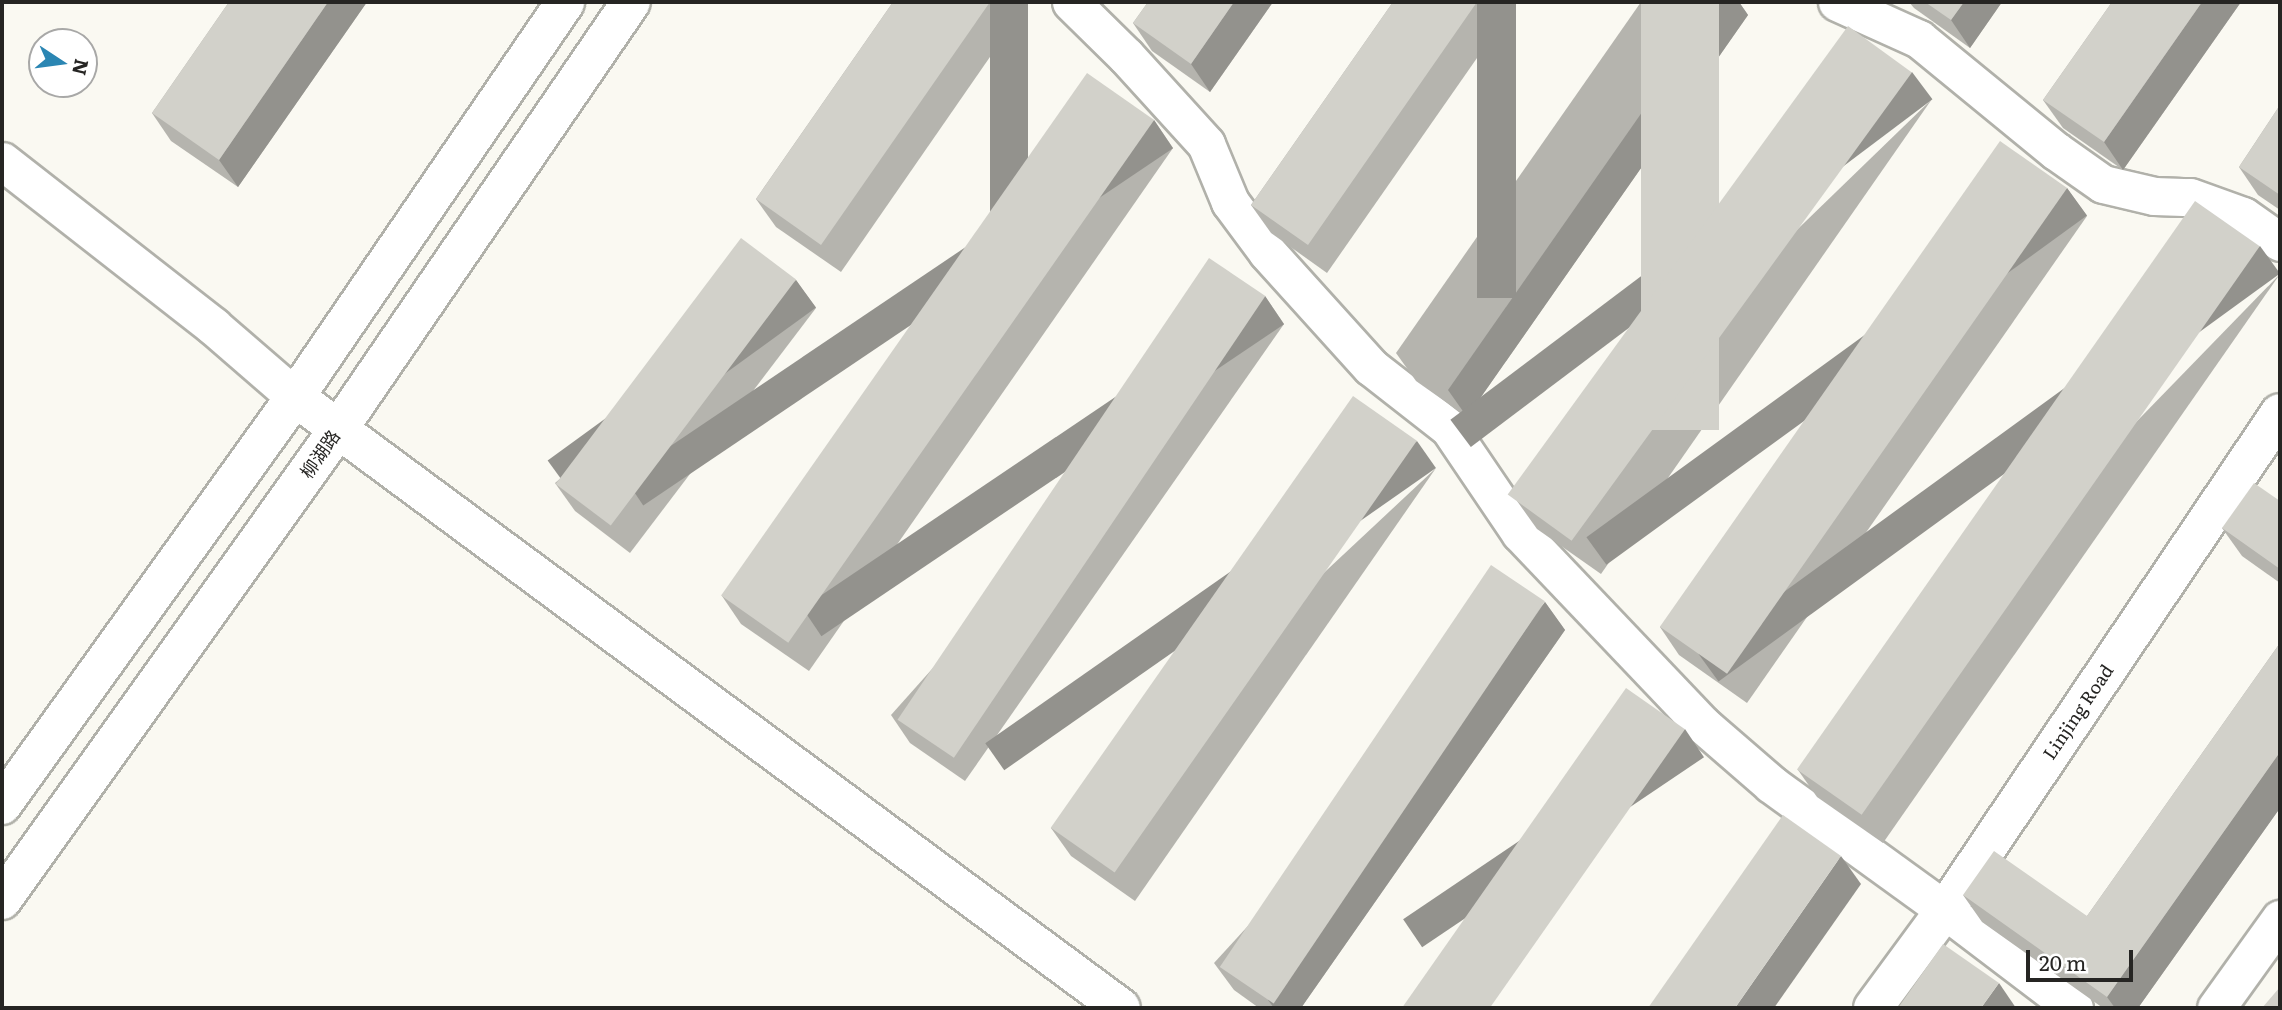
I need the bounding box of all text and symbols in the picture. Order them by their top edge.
north arrow [28,28,98,98]
text: N [66,56,97,78]
street label: 柳湖路 [296,426,344,482]
street label: Linjing Road [2038,660,2118,764]
scale bar [2030,936,2137,980]
text: 20 m [2039,946,2086,977]

